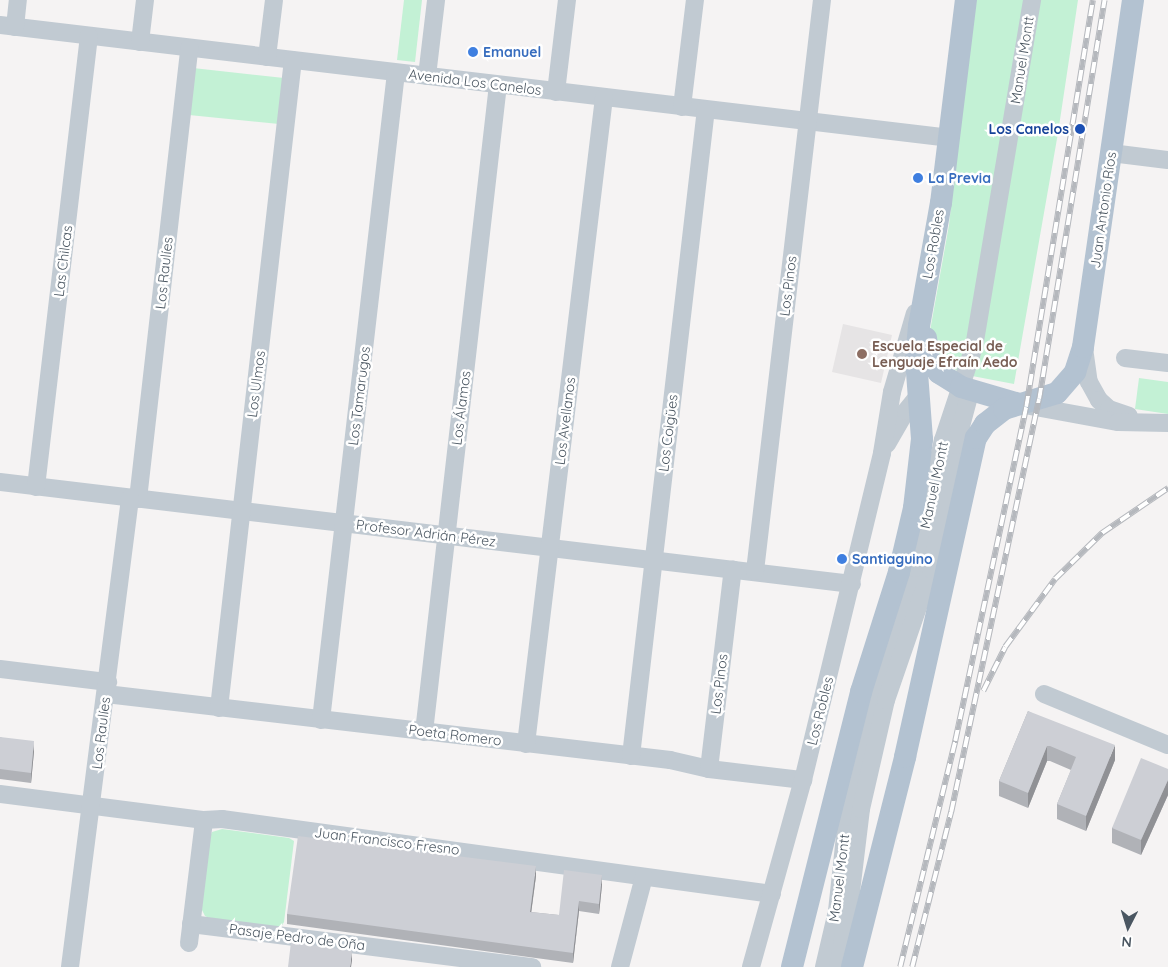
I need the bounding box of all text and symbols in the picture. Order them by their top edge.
street label: Manuel Montt [1007,15,1037,105]
place label: Emanuel [483,44,541,60]
marker: Emanuel [467,46,479,58]
street label: Avenida Los Canelos [408,66,542,98]
place label: Los Canelos [988,121,1069,137]
marker: Los Canelos [1073,122,1087,136]
street label: Juan Antonio Ríos [1087,151,1119,269]
place label: La Previa [928,170,991,186]
marker: La Previa [912,172,924,184]
street label: Los Robles [919,208,947,280]
street label: Las Chilcas [50,224,76,298]
street label: Los Raulíes [152,236,176,310]
street label: Los Pinos [776,255,800,317]
place label: Escuela Especial de Lenguaje Efraín Aedo [872,338,1017,371]
street label: Los Tamarugos [345,345,373,447]
marker: Escuela Especial de Lenguaje Efraín Aedo [856,348,868,360]
street label: Los Ulmos [244,350,268,418]
street label: Los Álamos [448,370,474,446]
street label: Los Avellanos [551,376,579,466]
street label: Los Coigües [655,393,681,473]
street label: Manuel Montt [917,440,951,530]
street label: Profesor Adrián Pérez [355,516,497,550]
place label: Santiaguino [852,551,933,567]
marker: Santiaguino [836,553,848,565]
street label: Los Pinos [707,653,731,715]
street label: Los Robles [803,675,837,747]
street label: Los Raulíes [88,696,114,770]
street label: Poeta Romero [408,721,502,749]
street label: Juan Francisco Fresno [313,824,461,858]
street label: Manuel Montt [825,833,853,923]
north arrow [1103,902,1153,952]
street label: Pasaje Pedro de Oña [228,920,366,954]
text: N [1121,933,1133,951]

